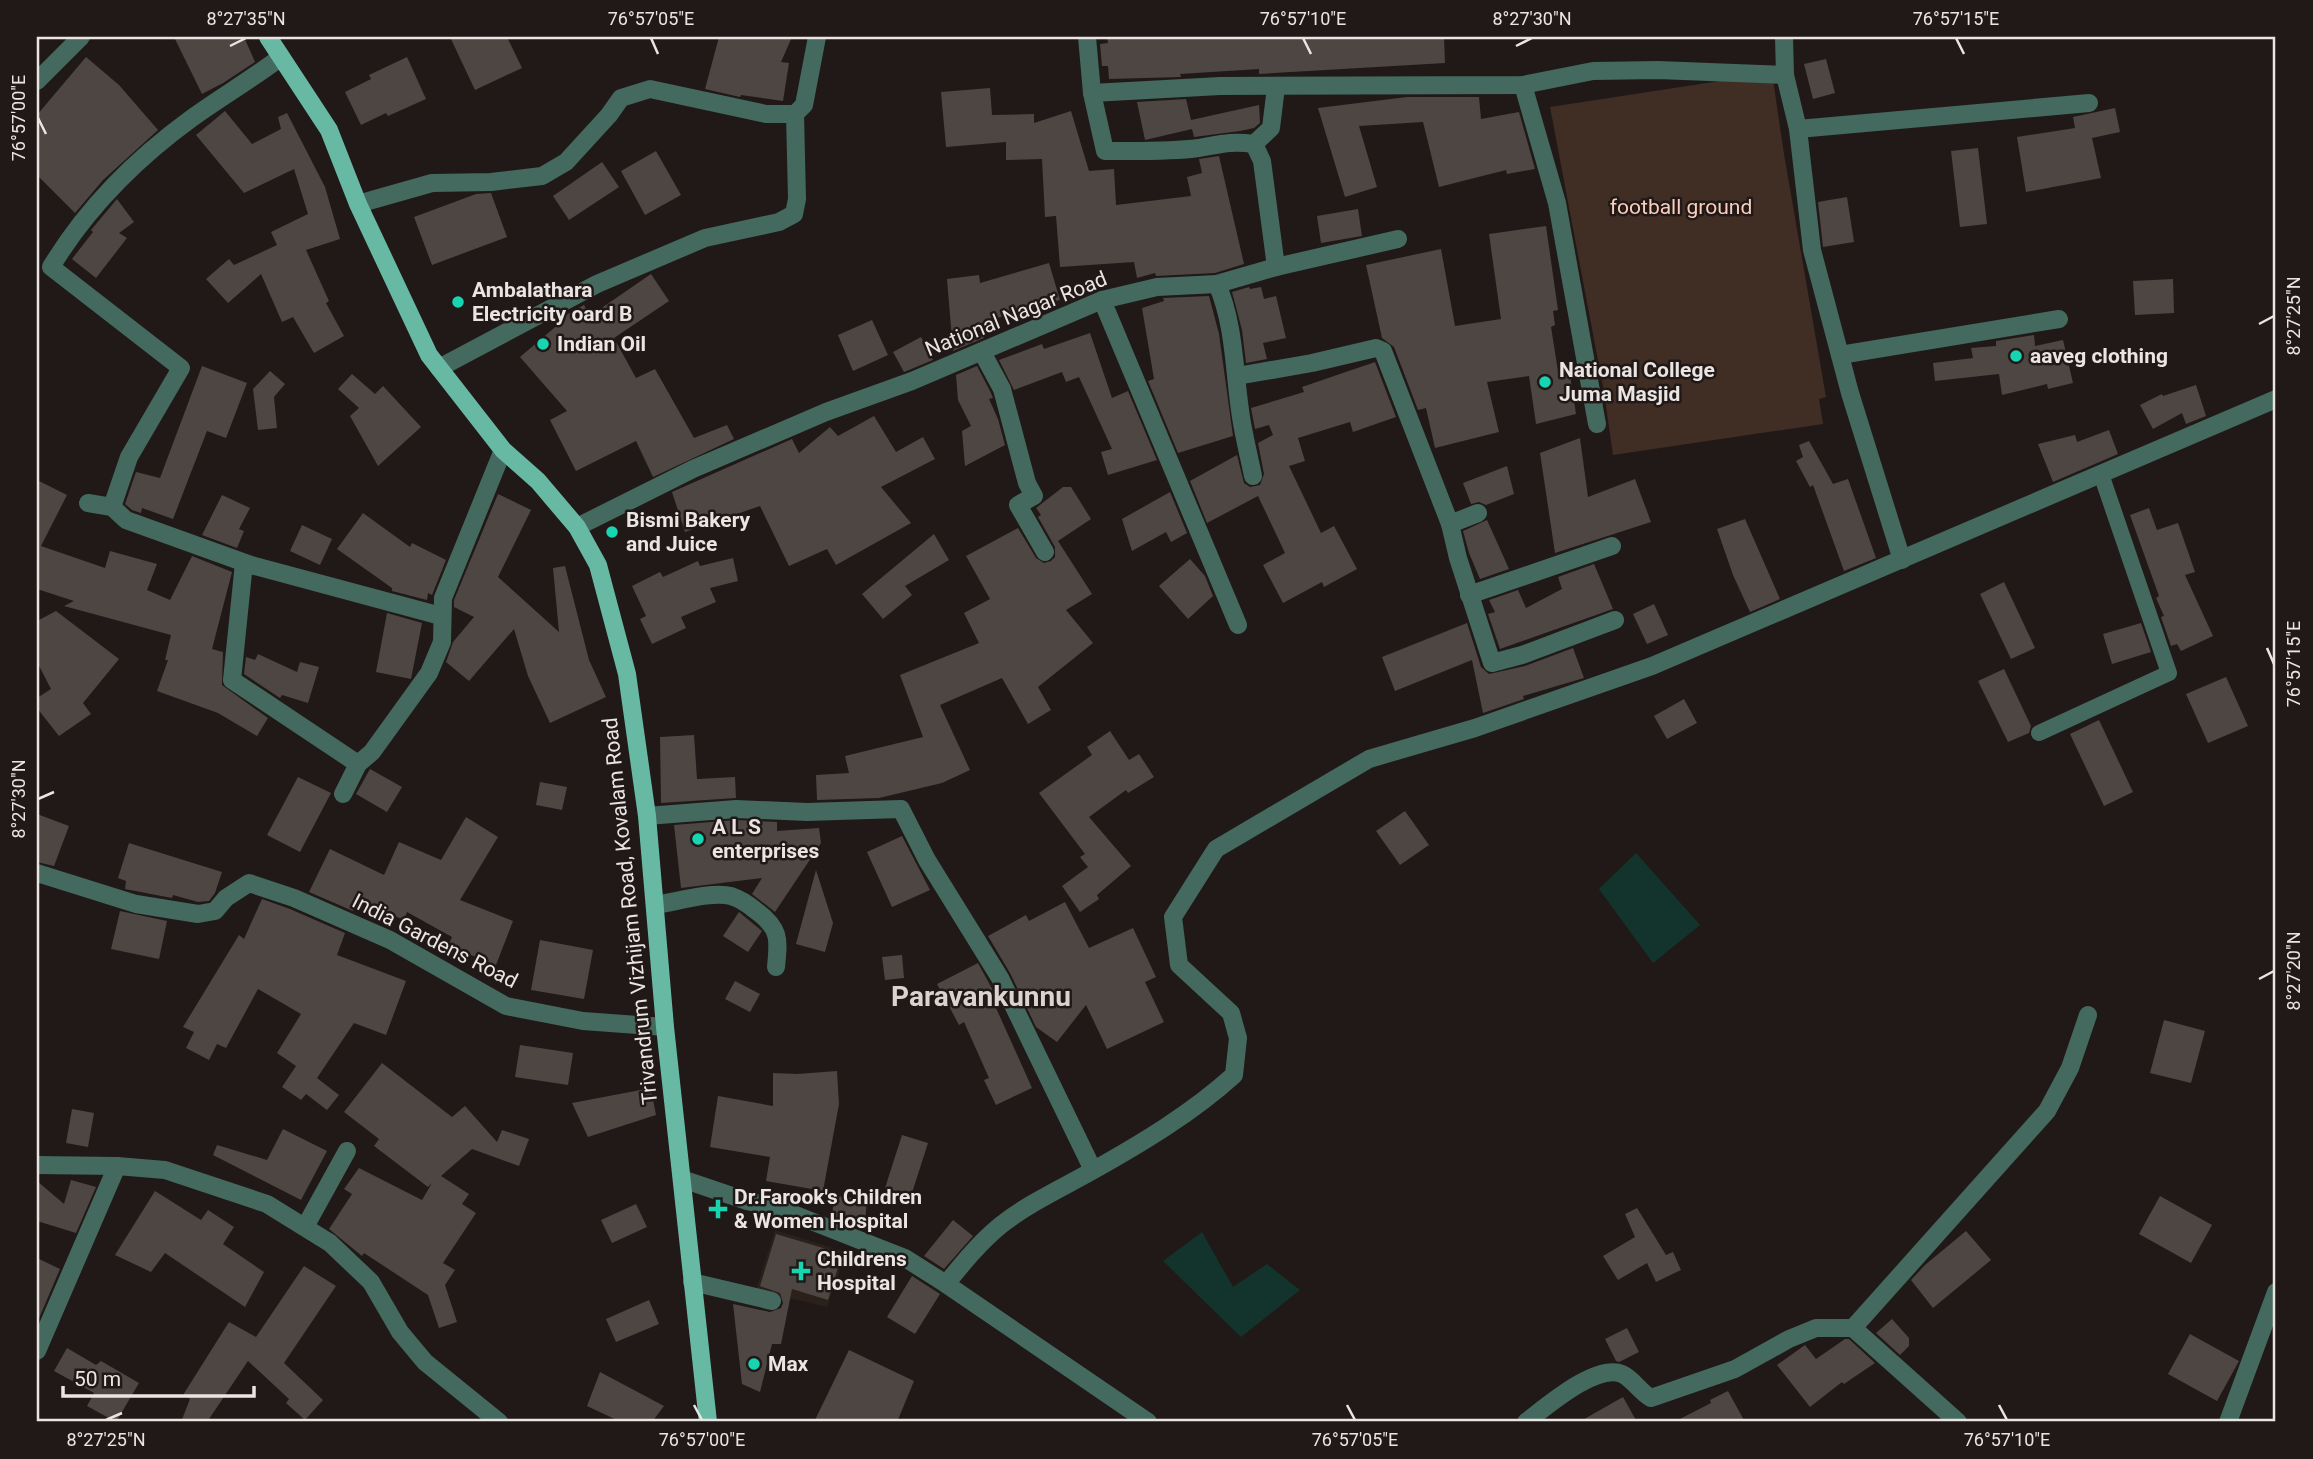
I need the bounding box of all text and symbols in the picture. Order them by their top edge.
text: 8°27'35"N [206,8,286,29]
text: 76°57'05"E [608,8,694,29]
text: 76°57'10"E [1260,8,1346,29]
text: 8°27'30"N [1492,8,1572,29]
text: 76°57'15"E [1913,8,1999,29]
text: 76°57'00"E [8,75,29,161]
park label: football ground [1610,195,1752,219]
street label: National Nagar Road [922,267,1110,361]
text: 8°27'25"N [2283,276,2304,356]
place label: Ambalathara Electricity oard B [472,278,632,326]
marker: Ambalathara Electricity oard B [450,294,466,310]
place label: Indian Oil [557,332,646,356]
marker: Indian Oil [535,336,551,352]
place label: aaveg clothing [2030,344,2168,368]
marker: aaveg clothing [2008,348,2024,364]
place label: National College Juma Masjid [1559,358,1715,406]
marker: National College Juma Masjid [1537,374,1553,390]
place label: Bismi Bakery and Juice [626,508,751,556]
marker: Bismi Bakery and Juice [604,524,620,540]
text: 76°57'15"E [2283,621,2304,707]
street label: Trivandrum Vizhijam Road, Kovalam Road [598,716,662,1106]
text: 8°27'30"N [8,759,29,839]
place label: A L S enterprises [712,815,819,863]
marker: A L S enterprises [690,831,706,847]
street label: India Gardens Road [348,889,522,993]
text: 8°27'20"N [2283,931,2304,1011]
district label: Paravankunnu [891,980,1071,1013]
place label: Dr.Farook's Children & Women Hospital [734,1185,922,1233]
marker: Dr.Farook's Children & Women Hospital [708,1199,728,1219]
place label: Childrens Hospital [817,1247,907,1295]
marker: Childrens Hospital [791,1261,811,1281]
place label: Max [768,1352,809,1376]
scale bar [63,1354,254,1398]
marker: Max [746,1356,762,1372]
text: 50 m [74,1367,121,1391]
text: 8°27'25"N [66,1429,146,1450]
text: 76°57'00"E [659,1429,745,1450]
text: 76°57'05"E [1312,1429,1398,1450]
text: 76°57'10"E [1964,1429,2050,1450]

